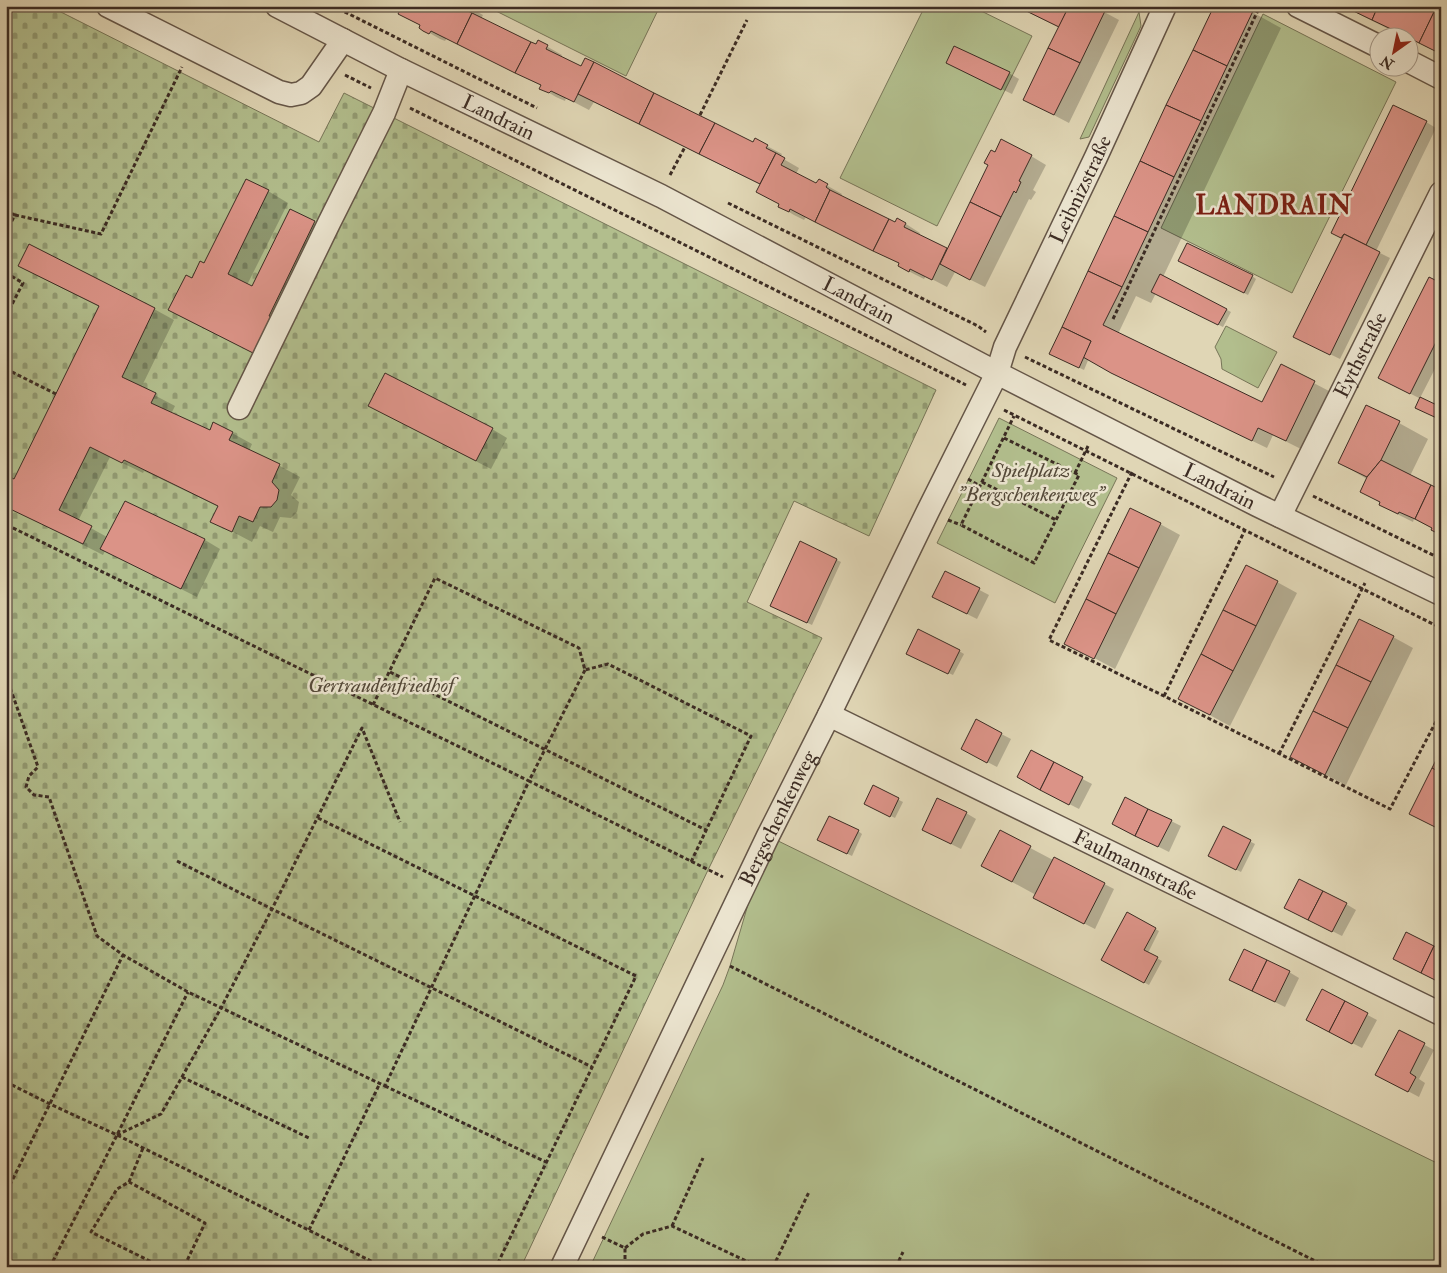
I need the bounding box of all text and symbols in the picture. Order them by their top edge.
north arrow [1370,28,1420,78]
text: N [1377,52,1398,74]
street label: Landrain [457,89,539,147]
street label: Leibnizstraße [1043,131,1118,248]
district label: LANDRAIN [1196,190,1352,222]
street label: Landrain [818,271,899,331]
street label: Eythstraße [1328,308,1394,403]
park label: Spielplatz "Bergschenkenweg" [958,457,1107,508]
street label: Landrain [1179,457,1260,516]
park label: Gertraudenfriedhof [308,672,459,699]
street label: Bergschenkenweg [733,745,823,890]
street label: Faulmannstraße [1069,823,1202,907]

